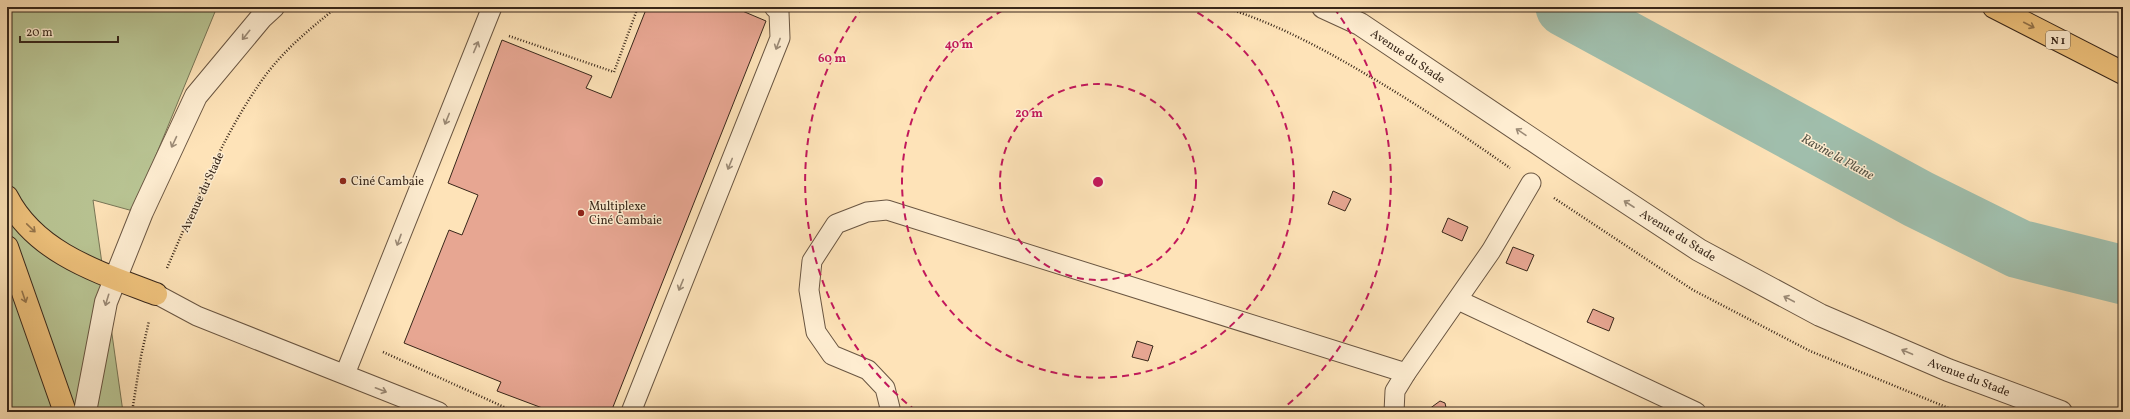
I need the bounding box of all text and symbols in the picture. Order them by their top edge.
scale bar [20,18,118,44]
one-way arrow [2022,22,2034,29]
text: 20 m [26,25,53,41]
street label: Avenue du Stade [1367,26,1448,88]
one-way arrow [242,30,251,40]
road number: N 1 [2046,31,2070,49]
one-way arrow [773,37,781,49]
text: 40 m [945,37,974,53]
one-way arrow [473,41,480,53]
text: 60 m [818,51,846,67]
text: 20 m [1015,106,1043,122]
one-way arrow [443,113,451,125]
one-way arrow [1515,128,1526,136]
water label: Ravine la Plaine [1797,130,1877,185]
one-way arrow [170,136,177,148]
street label: Avenue du Stade [177,149,229,235]
one-way arrow [725,158,733,170]
place label: Ciné Cambaie [351,174,424,190]
centre of rings [1091,175,1105,189]
marker: Ciné Cambaie [338,176,348,186]
place label: Multiplexe Ciné Cambaie [589,199,662,229]
one-way arrow [1624,200,1635,208]
street label: Avenue du Stade [1636,206,1719,266]
marker: Multiplexe Ciné Cambaie [576,208,586,218]
one-way arrow [26,223,36,233]
one-way arrow [395,234,403,246]
one-way arrow [677,278,685,290]
one-way arrow [21,290,29,302]
one-way arrow [103,294,110,307]
one-way arrow [1783,294,1795,302]
one-way arrow [1902,348,1914,356]
street label: Avenue du Stade [1925,355,2012,401]
one-way arrow [375,386,387,394]

